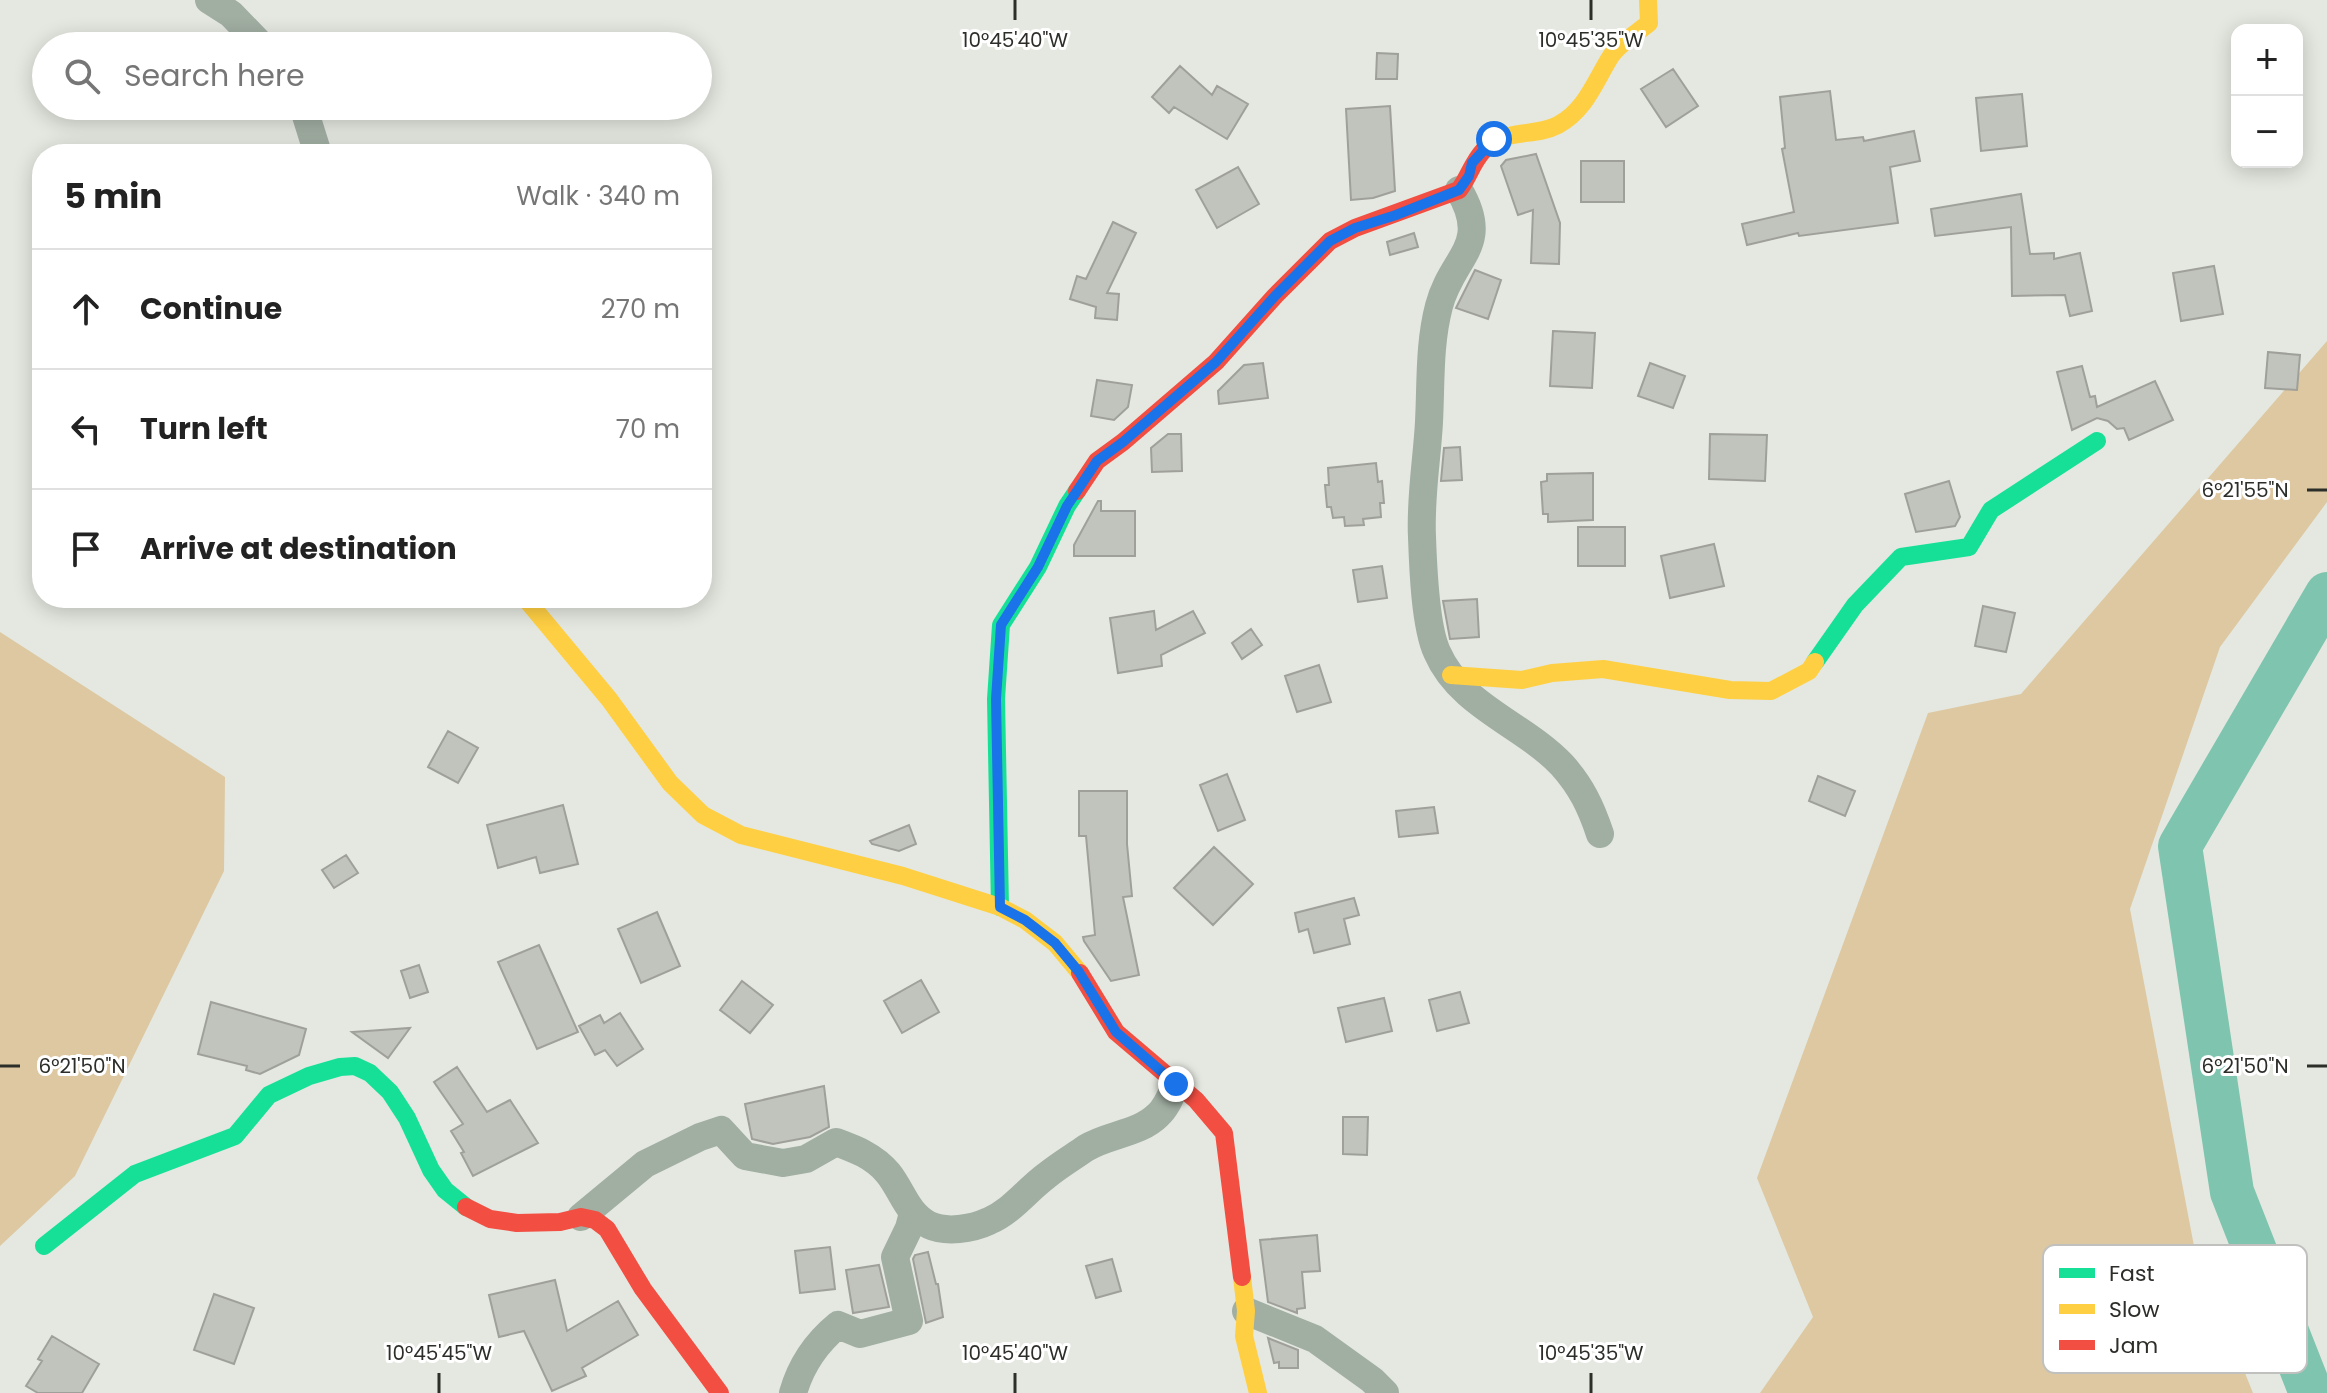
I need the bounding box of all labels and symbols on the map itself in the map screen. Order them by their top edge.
text: 10°45'40"W [962,26,1068,54]
text: 10°45'35"W [1538,26,1644,54]
route start [1476,121,1512,157]
text: 6°21'55"N [2202,476,2289,504]
text: 6°21'50"N [39,1052,126,1080]
text: 6°21'50"N [2202,1052,2289,1080]
route end [1158,1066,1194,1102]
legend [2043,1245,2307,1373]
text: Fast [2109,1258,2154,1289]
text: Slow [2109,1294,2159,1325]
text: Jam [2109,1330,2158,1361]
text: 10°45'45"W [386,1339,492,1367]
text: 10°45'40"W [962,1339,1068,1367]
text: 10°45'35"W [1538,1339,1644,1367]

